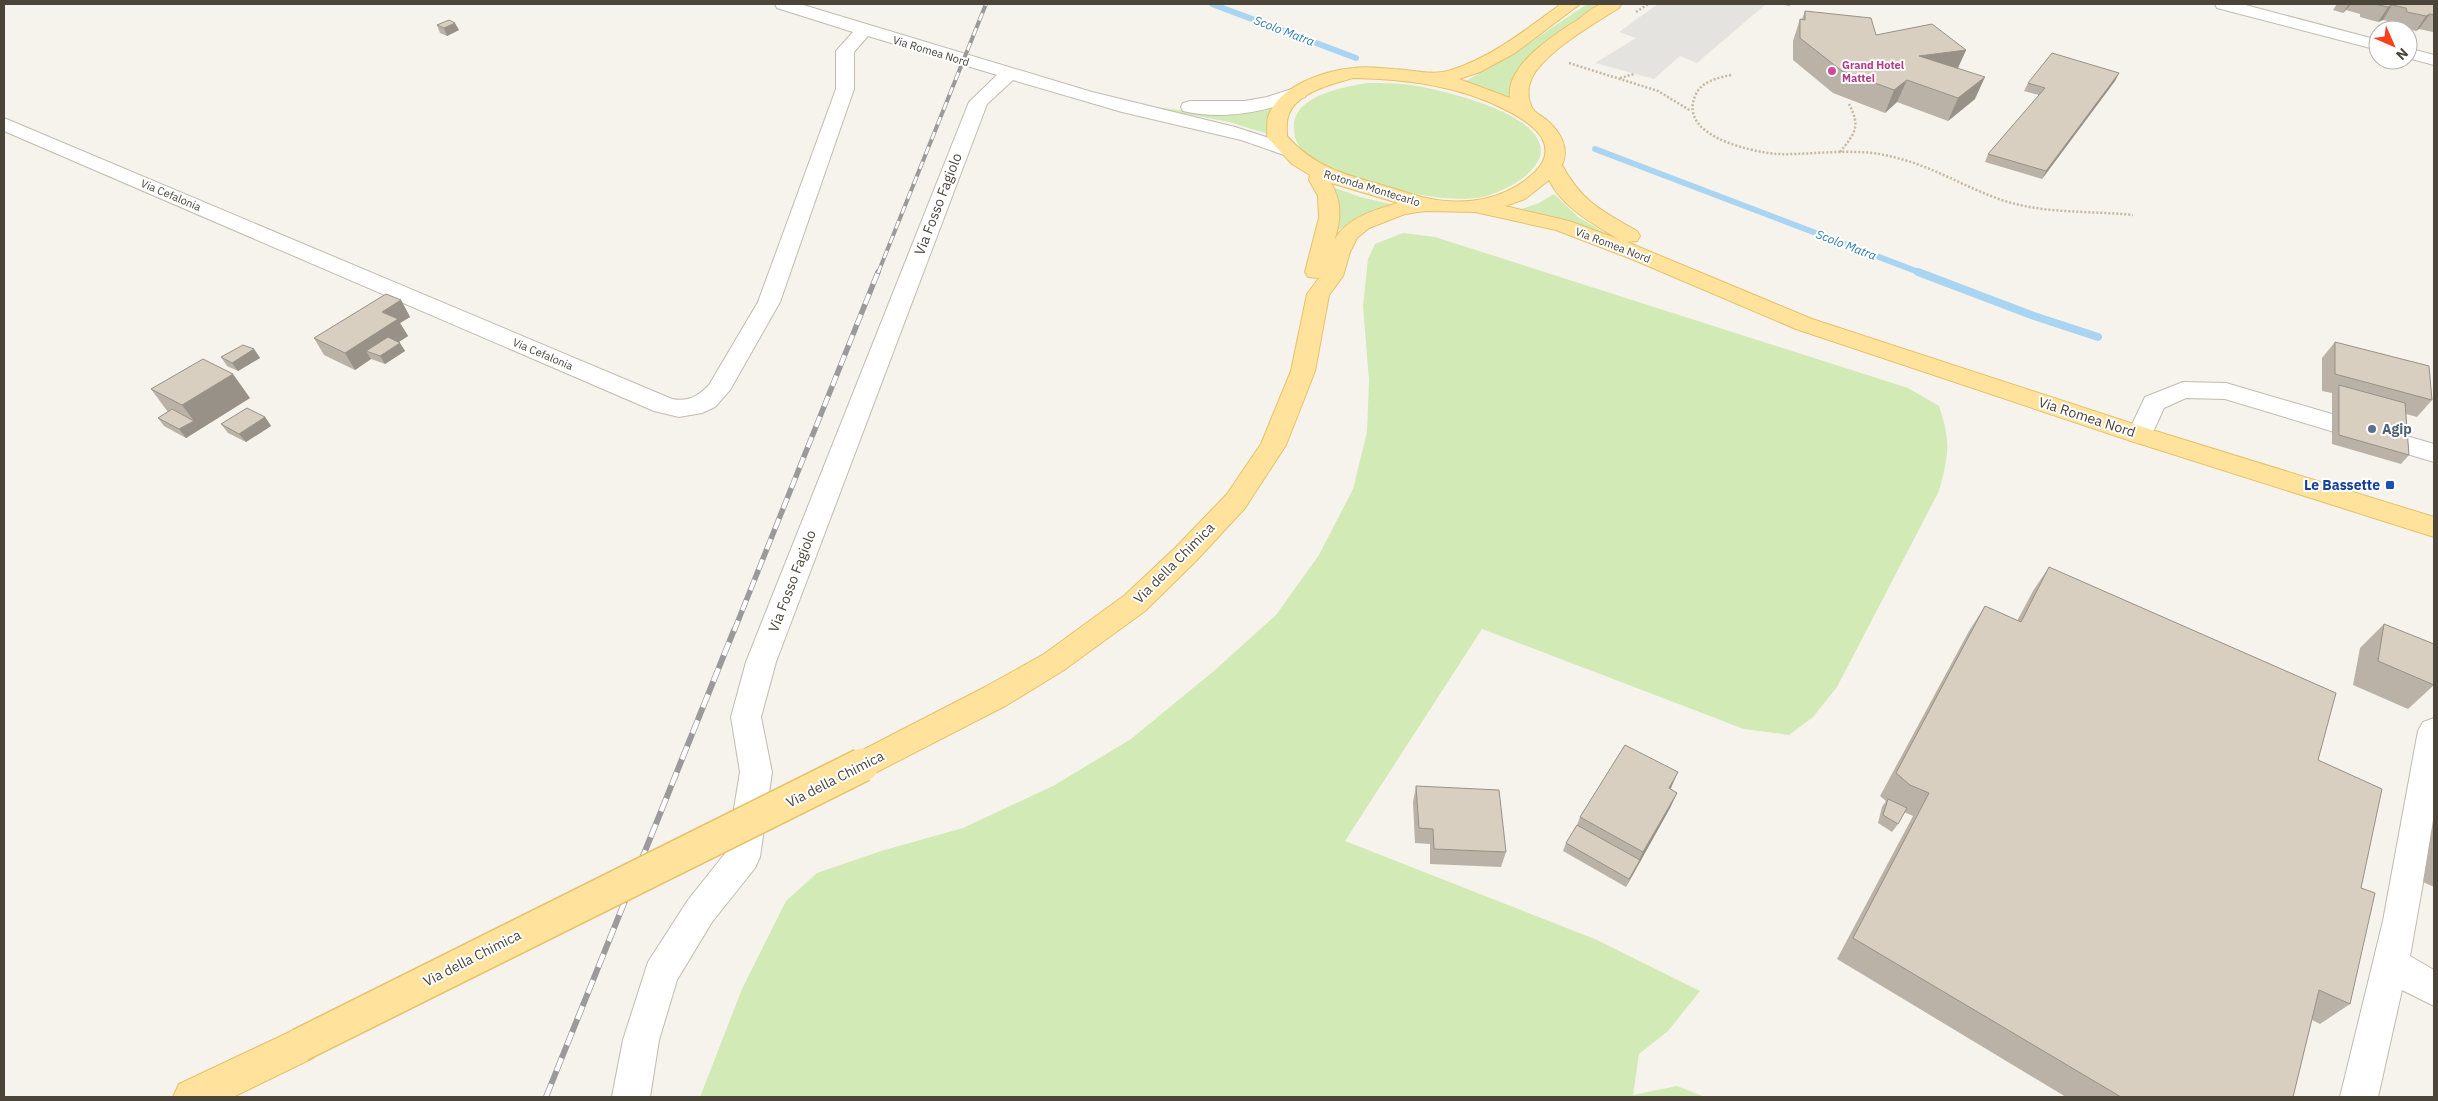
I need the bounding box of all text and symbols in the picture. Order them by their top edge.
water label: Scolo Matra [1252,12,1316,49]
north arrow [2368,20,2418,70]
street label: Via Romea Nord [891,33,971,69]
text: N [2392,44,2412,64]
place label: Grand Hotel Mattei [1842,58,1905,85]
marker: Grand Hotel Mattei [1826,65,1838,77]
street label: Via Fosso Fagiolo [910,150,966,258]
street label: Rotonda Montecarlo [1322,167,1422,209]
street label: Via Cefalonia [139,176,203,214]
street label: Via Romea Nord [1573,224,1653,266]
water label: Scolo Matra [1814,226,1878,263]
street label: Via Cefalonia [511,335,575,373]
street label: Via Romea Nord [2036,393,2138,441]
place label: Agip [2382,420,2412,438]
marker: Agip [2366,423,2378,435]
place label: Le Bassette [2304,476,2380,494]
marker: Le Bassette [2384,479,2396,491]
street label: Via della Chimica [1130,518,1219,607]
street label: Via Fosso Fagiolo [764,527,820,635]
street label: Via della Chimica [783,746,887,811]
street label: Via della Chimica [420,925,524,990]

